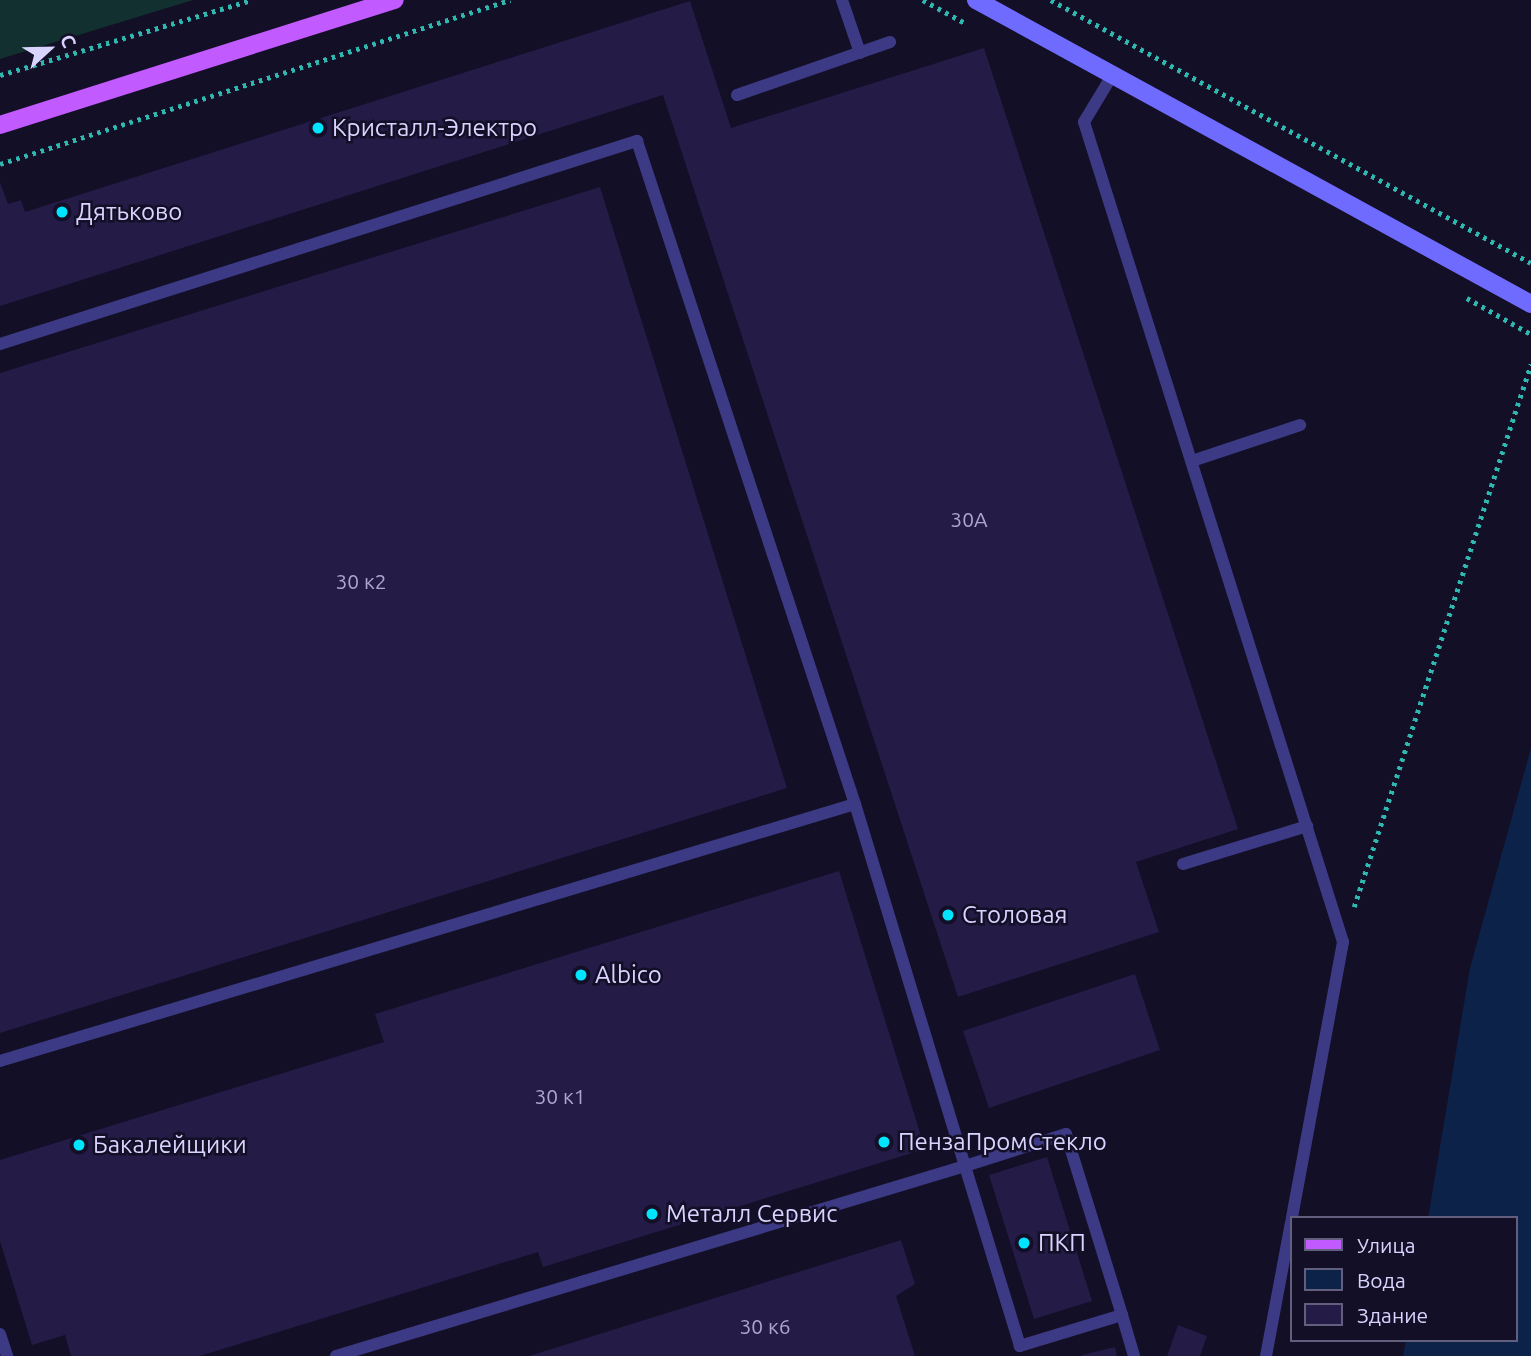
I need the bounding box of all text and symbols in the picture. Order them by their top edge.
north arrow [14,14,84,84]
text: С [56,31,81,51]
place label: Кристалл-Электро [332,114,537,142]
marker: Кристалл-Электро [310,120,326,136]
place label: Дятьково [76,198,182,226]
marker: Дятьково [54,204,70,220]
house number: 30А [950,506,988,532]
house number: 30 к2 [335,568,387,594]
place label: Столовая [962,901,1068,929]
marker: Столовая [940,907,956,923]
place label: Albico [595,961,662,989]
marker: Albico [573,967,589,983]
house number: 30 к1 [534,1083,586,1109]
place label: ПензаПромСтекло [898,1128,1107,1156]
place label: Бакалейщики [93,1131,247,1159]
marker: ПензаПромСтекло [876,1134,892,1150]
marker: Бакалейщики [71,1137,87,1153]
place label: Металл Сервис [666,1200,837,1228]
marker: Металл Сервис [644,1206,660,1222]
legend [1290,1216,1517,1342]
place label: ПКП [1038,1229,1086,1257]
text: Улица [1357,1233,1415,1257]
marker: ПКП [1016,1235,1032,1251]
text: Вода [1357,1268,1406,1292]
text: Здание [1357,1303,1428,1327]
house number: 30 к6 [739,1313,791,1339]

